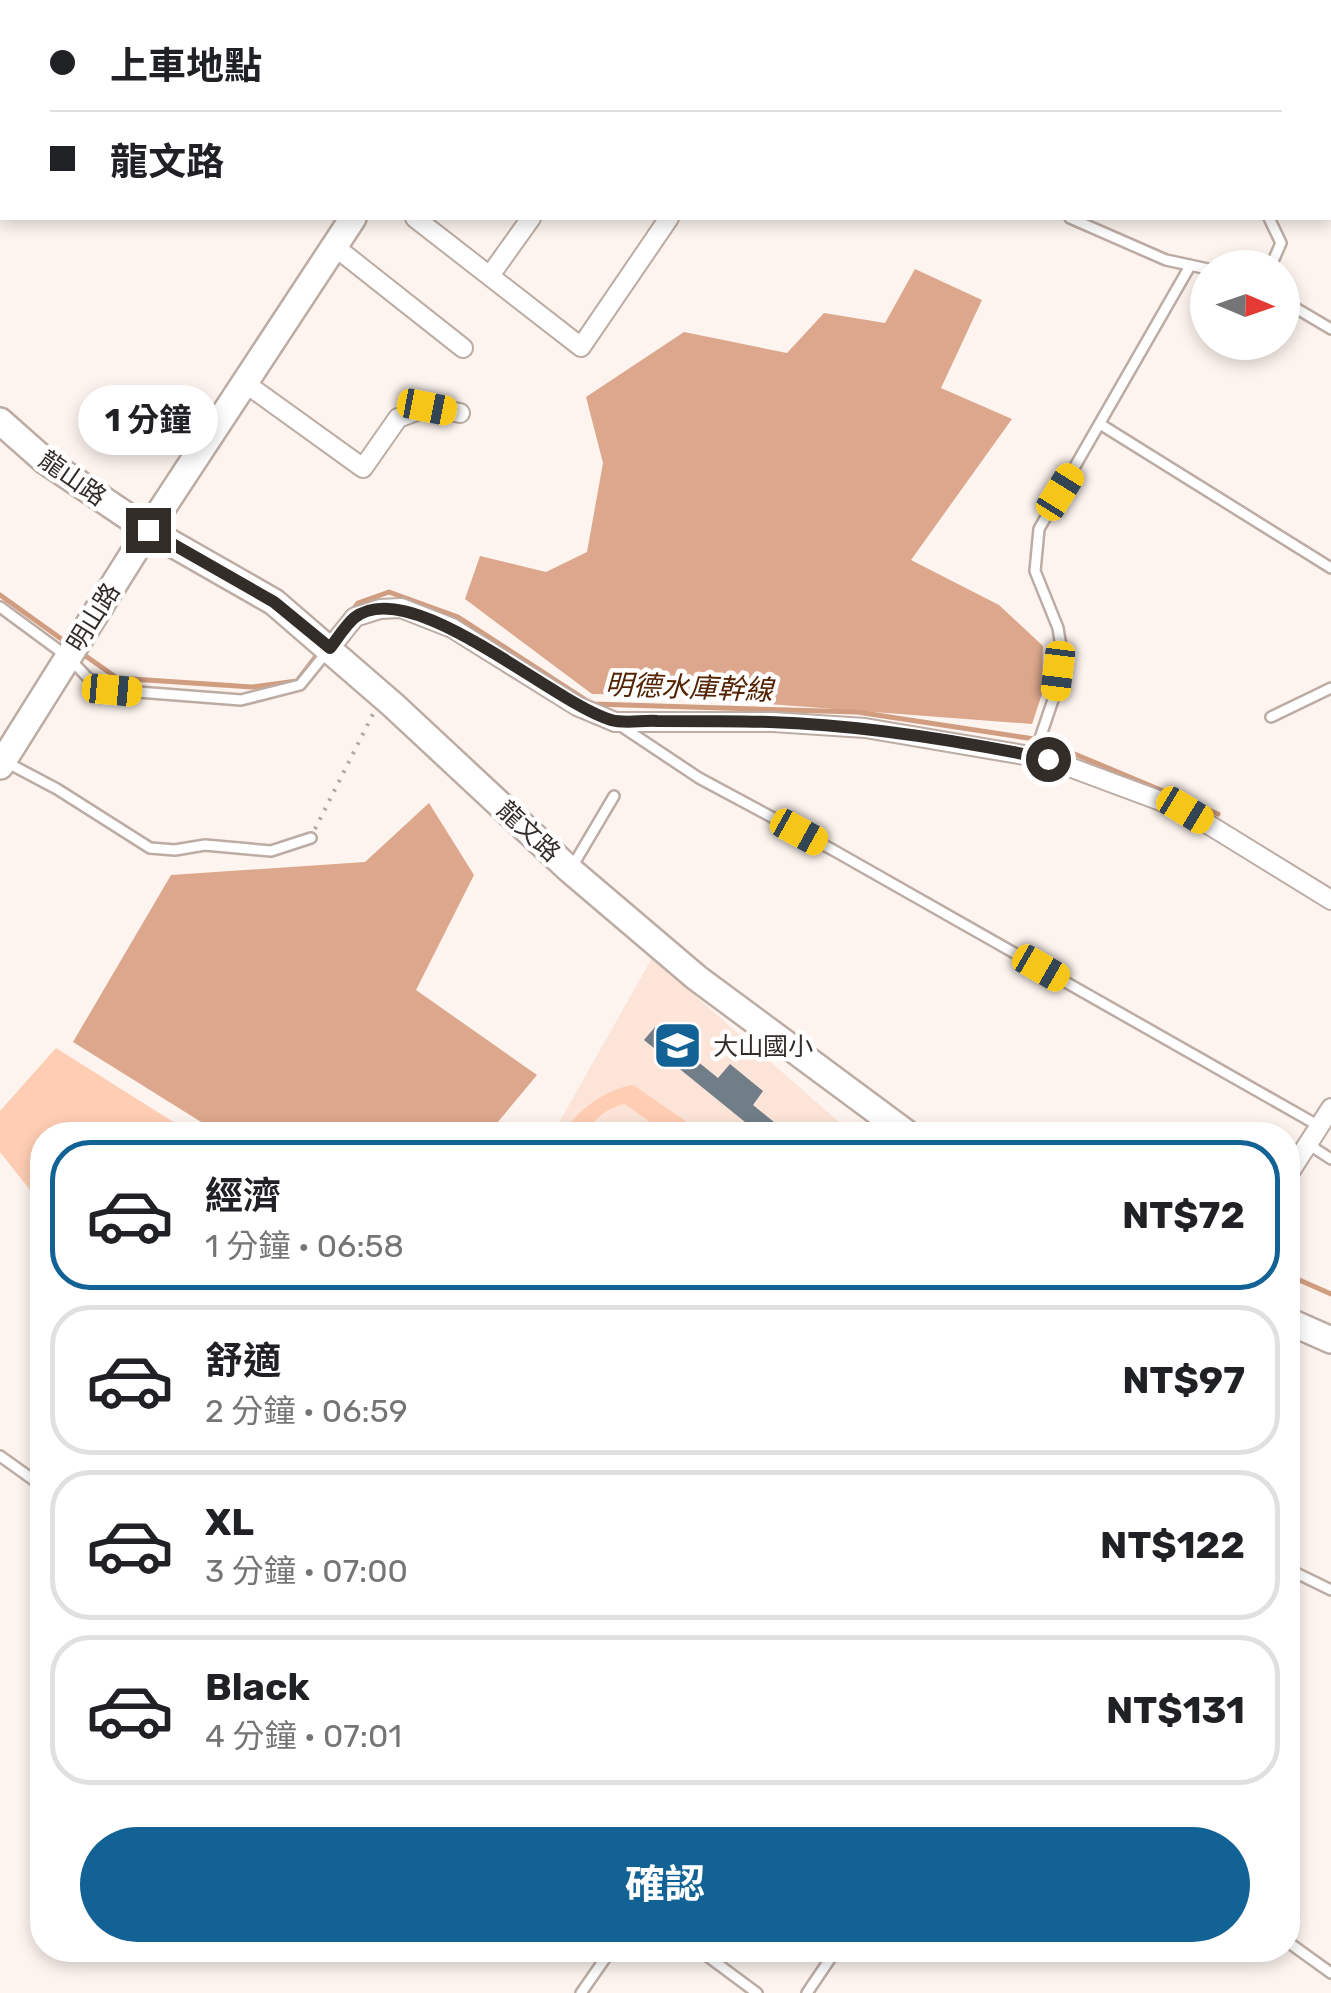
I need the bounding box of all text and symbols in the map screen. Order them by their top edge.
text: 上車地點 [110,43,262,89]
text: 龍文路 [110,139,224,185]
north arrow [1190,250,1300,360]
map controls [1190,250,1300,360]
callout: 1 分鐘 [78,385,218,455]
car [395,387,459,427]
text: 1 分鐘 [105,401,191,439]
street label: 龍山路 [34,445,112,512]
car [1031,459,1089,525]
route end [126,508,171,553]
street label: 明山路 [61,578,126,657]
car [1039,639,1077,703]
water label: 明德水庫幹線 [604,668,776,707]
car [81,672,143,708]
route start [1026,737,1071,782]
car [1152,782,1218,838]
street label: 龍文路 [491,795,566,868]
car [765,804,833,860]
car [1008,940,1074,996]
school or university icon: 大山國小 [652,1020,704,1072]
place label: 大山國小 [713,1032,813,1061]
icon: car [85,1170,175,1260]
text: 經濟 [205,1173,281,1219]
text: NT$72 [1122,1192,1245,1238]
text: 1 分鐘 · 06:58 [205,1227,404,1265]
icon: car [85,1335,175,1425]
text: 舒適 [205,1338,281,1384]
text: NT$97 [1122,1357,1245,1403]
text: 2 分鐘 · 06:59 [205,1392,408,1430]
text: XL [205,1499,254,1545]
icon: car [85,1500,175,1590]
text: NT$122 [1100,1522,1245,1568]
text: 3 分鐘 · 07:00 [205,1552,408,1590]
text: Black [205,1664,310,1710]
icon: car [85,1665,175,1755]
text: NT$131 [1106,1687,1245,1733]
text: 4 分鐘 · 07:01 [205,1717,402,1755]
button: 確認 [80,1827,1250,1942]

